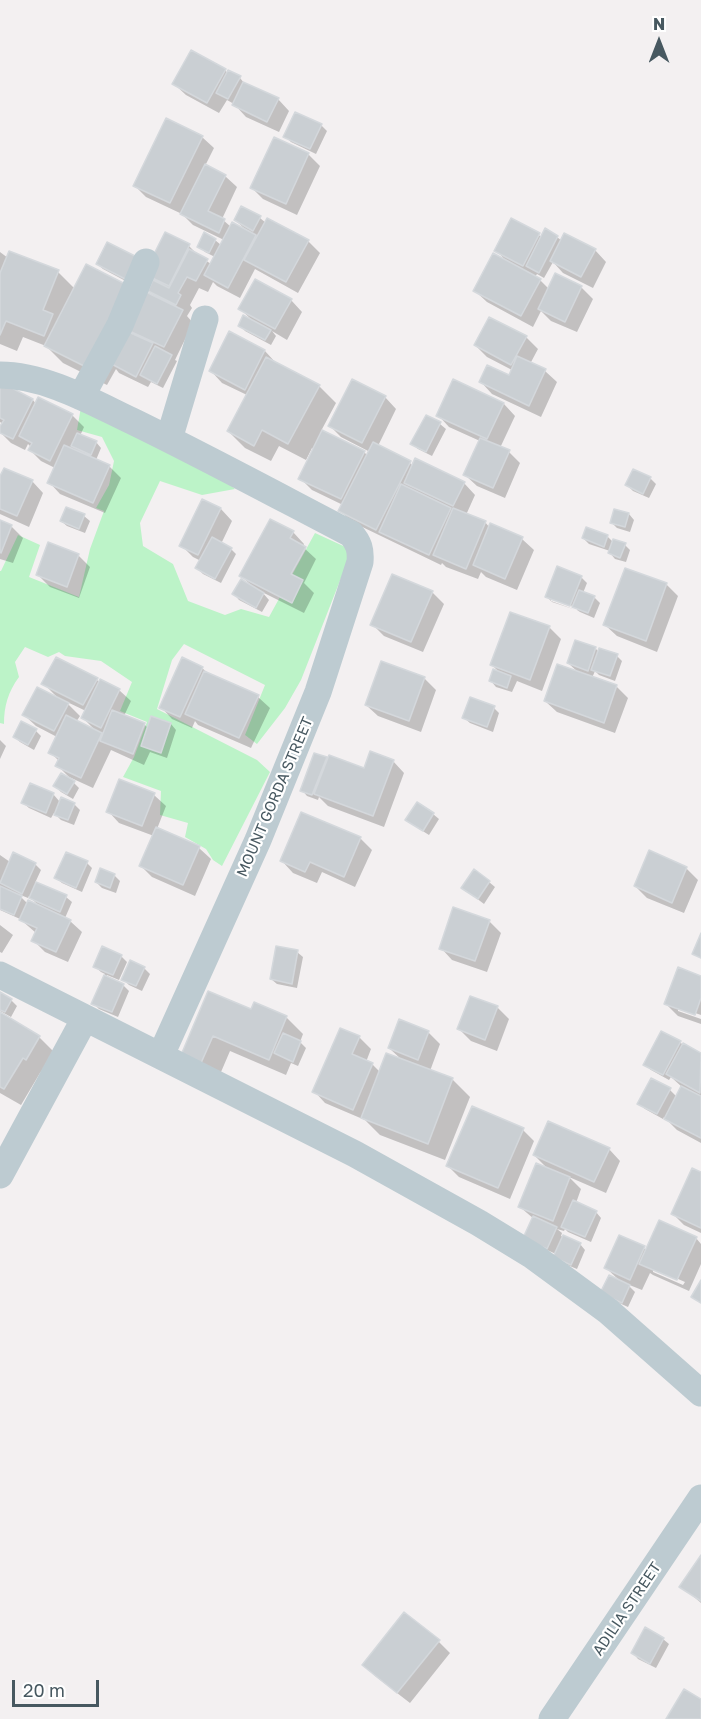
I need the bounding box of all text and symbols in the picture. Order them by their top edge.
north arrow [629,12,689,72]
text: N [653,14,665,34]
street label: MOUNT GORDA STREET [233,714,317,880]
street label: ADILIA STREET [589,1559,665,1659]
scale bar [15,1668,102,1706]
text: 20 m [23,1679,65,1701]

